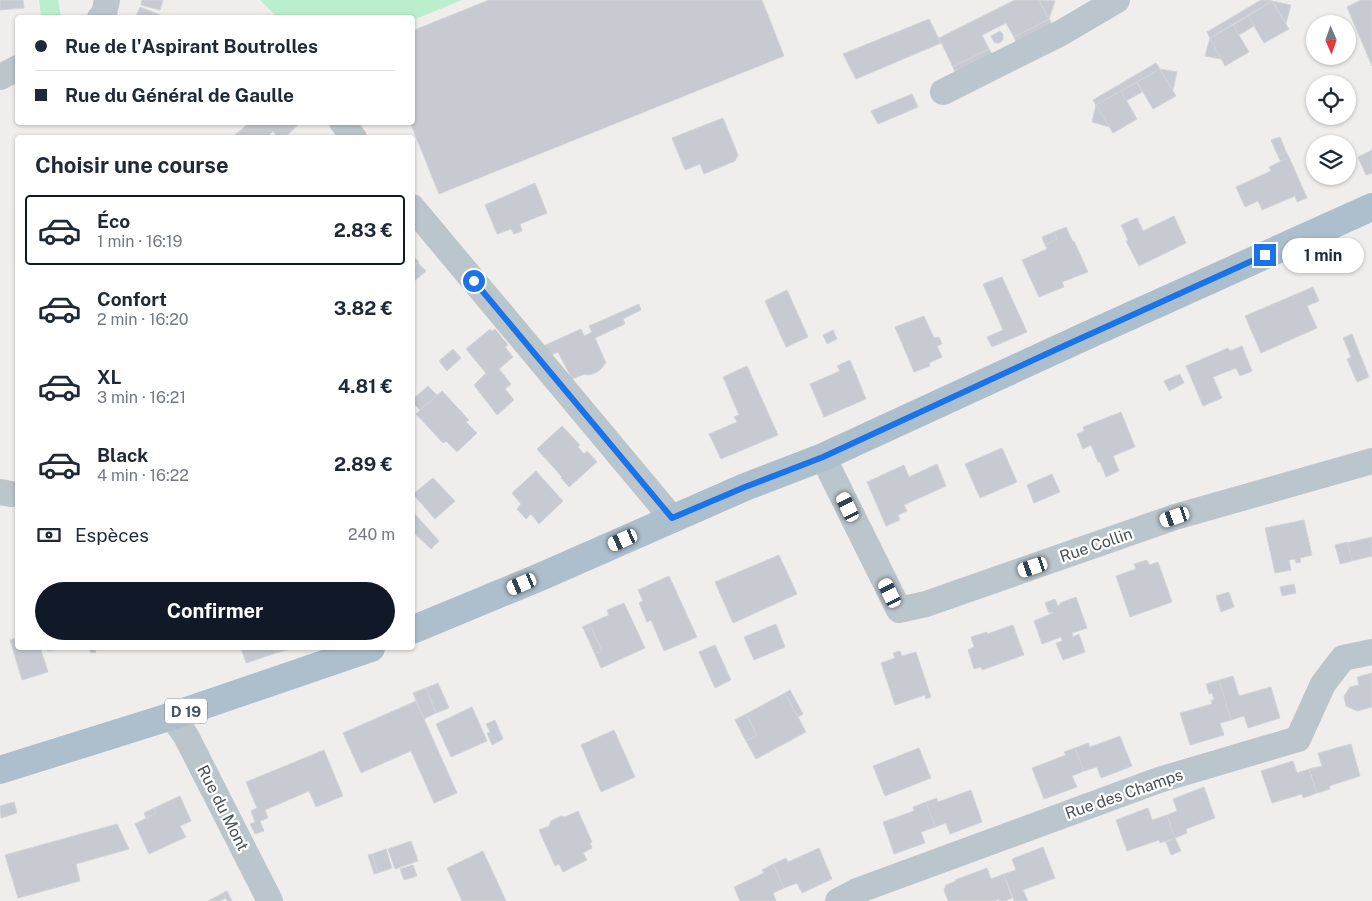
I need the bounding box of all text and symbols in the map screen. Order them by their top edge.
north arrow [1306,15,1356,65]
map controls [1306,15,1356,185]
text: Rue de l'Aspirant Boutrolles [65,35,318,57]
button: locate [1306,75,1356,125]
text: Rue du Général de Gaulle [65,84,294,106]
button: layers [1306,135,1356,185]
text: Choisir une course [35,152,229,178]
icon: car [37,208,82,253]
text: Éco [97,210,130,232]
text: 2.83 € [334,219,393,241]
text: 1 min · 16:19 [97,232,182,251]
callout: 1 min [1282,238,1365,272]
route end [1254,244,1276,266]
text: 1 min [1304,246,1342,265]
route start [463,270,485,292]
icon: car [37,286,82,331]
text: Confort [97,288,167,310]
text: 3.82 € [334,297,393,319]
text: 2 min · 16:20 [97,310,189,329]
icon: car [37,364,82,409]
text: XL [97,366,122,388]
text: 4.81 € [338,375,393,397]
text: 3 min · 16:21 [97,388,186,407]
icon: car [37,442,82,487]
text: Black [97,444,148,466]
text: 2.89 € [334,453,393,475]
text: 4 min · 16:22 [97,466,189,485]
car [834,490,861,524]
car [1158,505,1191,529]
icon: cash [35,521,63,549]
text: Espèces [75,524,149,546]
street label: Rue Collin [1057,524,1135,566]
text: 240 m [348,525,395,544]
car [606,527,639,553]
car [1016,555,1049,579]
car [505,571,538,597]
car [876,576,903,610]
button: Confirmer [35,582,395,640]
road number: D 19 [165,698,207,724]
street label: Rue du Mont [193,762,253,854]
street label: Rue des Champs [1062,765,1186,823]

